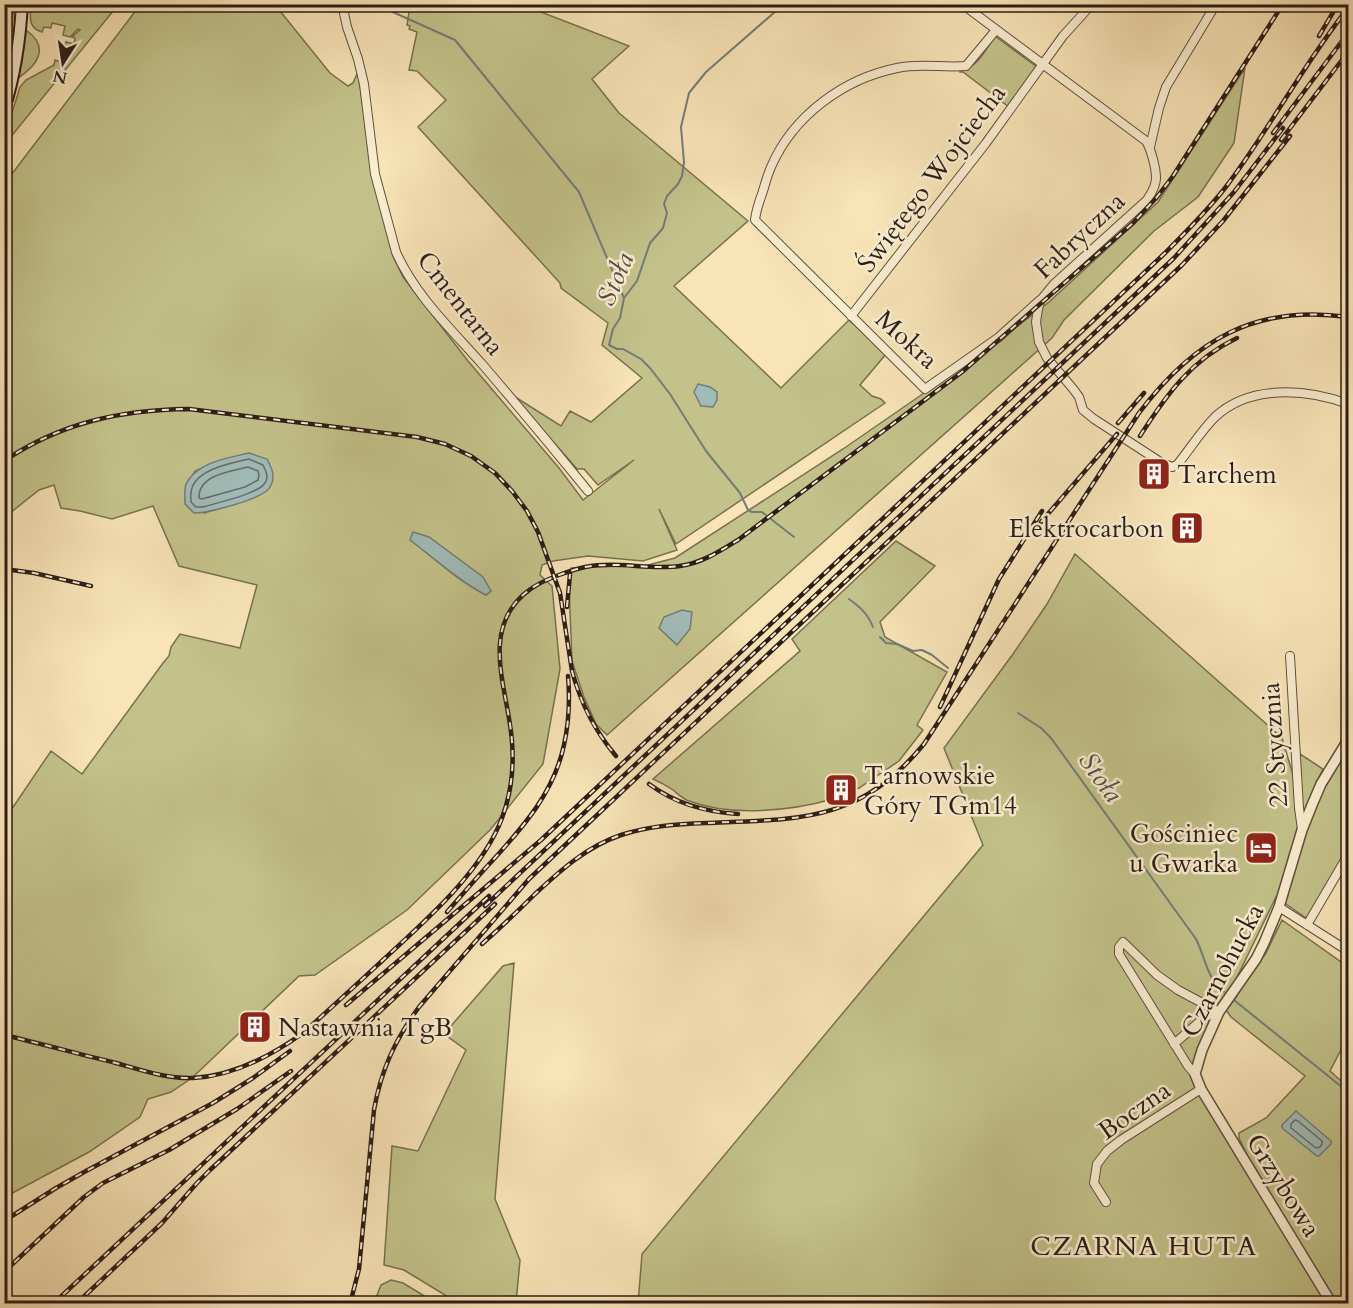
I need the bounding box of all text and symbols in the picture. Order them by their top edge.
north arrow [33,33,93,93]
text: N [51,64,69,89]
street label: Świętego Wojciecha [849,77,1014,280]
street label: Fabryczna [1026,184,1132,287]
street label: Cmentarna [409,244,512,363]
water label: Stoła [588,247,643,311]
street label: Mokra [868,302,946,377]
building icon: Tarchem [1136,456,1172,492]
place label: Tarchem [1177,457,1277,492]
building icon: Elektrocarbon [1169,510,1205,546]
place label: Elektrocarbon [1009,511,1164,546]
street label: 22 Stycznia [1253,681,1296,809]
water label: Stoła [1070,744,1132,810]
place label: Tarnowskie Góry TGm14 [864,758,1017,823]
building icon: Tarnowskie Góry TGm14 [823,772,859,808]
place label: Gościniec u Gwarka [1129,816,1238,881]
hotel icon: Gościniec u Gwarka [1243,830,1279,866]
street label: Czarnohucka [1173,897,1272,1043]
building icon: Nastawnia TgB [237,1009,273,1045]
place label: Nastawnia TgB [278,1010,452,1045]
street label: Boczna [1091,1073,1178,1148]
street label: Grzybowa [1238,1127,1329,1244]
district label: CZARNA HUTA [1030,1228,1258,1265]

